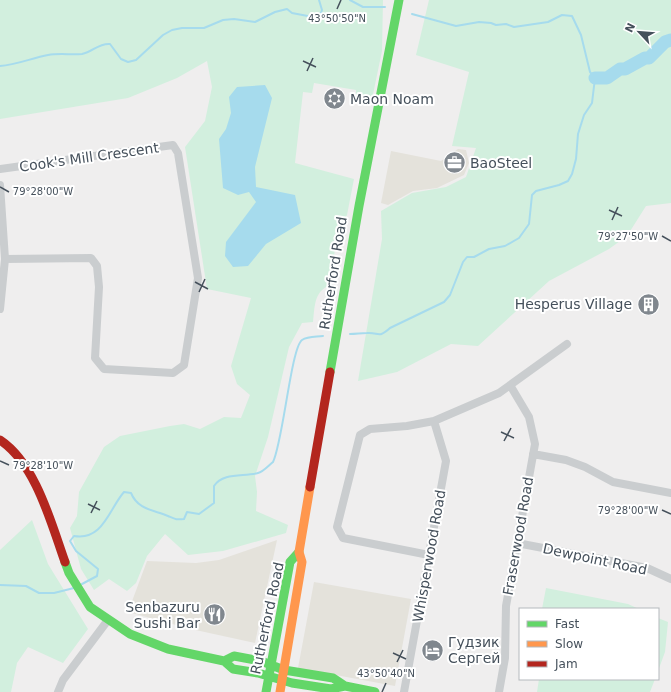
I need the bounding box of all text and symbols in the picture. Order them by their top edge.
north arrow [619,12,659,52]
text: 43°50'50"N [308,13,366,24]
text: N [623,21,638,35]
synagogue icon: Maon Noam [321,86,347,112]
place label: Maon Noam [350,91,434,107]
street label: Cook's Mill Crescent [18,139,160,175]
office icon: BaoSteel [442,150,468,176]
place label: BaoSteel [470,155,532,171]
text: 79°28'00"W [13,186,73,197]
street label: Rutherford Road [316,215,350,331]
text: 79°27'50"W [598,231,658,242]
building icon: Hesperus Village [635,291,661,317]
place label: Hesperus Village [515,296,632,312]
text: 79°28'10"W [13,460,73,471]
street label: Fraserwood Road [500,475,536,597]
street label: Whisperwood Road [409,489,449,623]
text: 79°28'00"W [598,505,658,516]
street label: Dewpoint Road [541,540,649,578]
street label: Rutherford Road [247,560,287,676]
place label: Senbazuru Sushi Bar [125,599,200,631]
restaurant icon: Senbazuru Sushi Bar [202,602,228,628]
legend [519,608,659,680]
text: Fast [555,617,579,631]
place label: Гудзик Сергей [448,634,500,666]
hotel icon: Гудзик Сергей [419,637,445,663]
text: Slow [555,637,583,651]
text: Jam [554,657,578,671]
text: 43°50'40"N [357,668,415,679]

